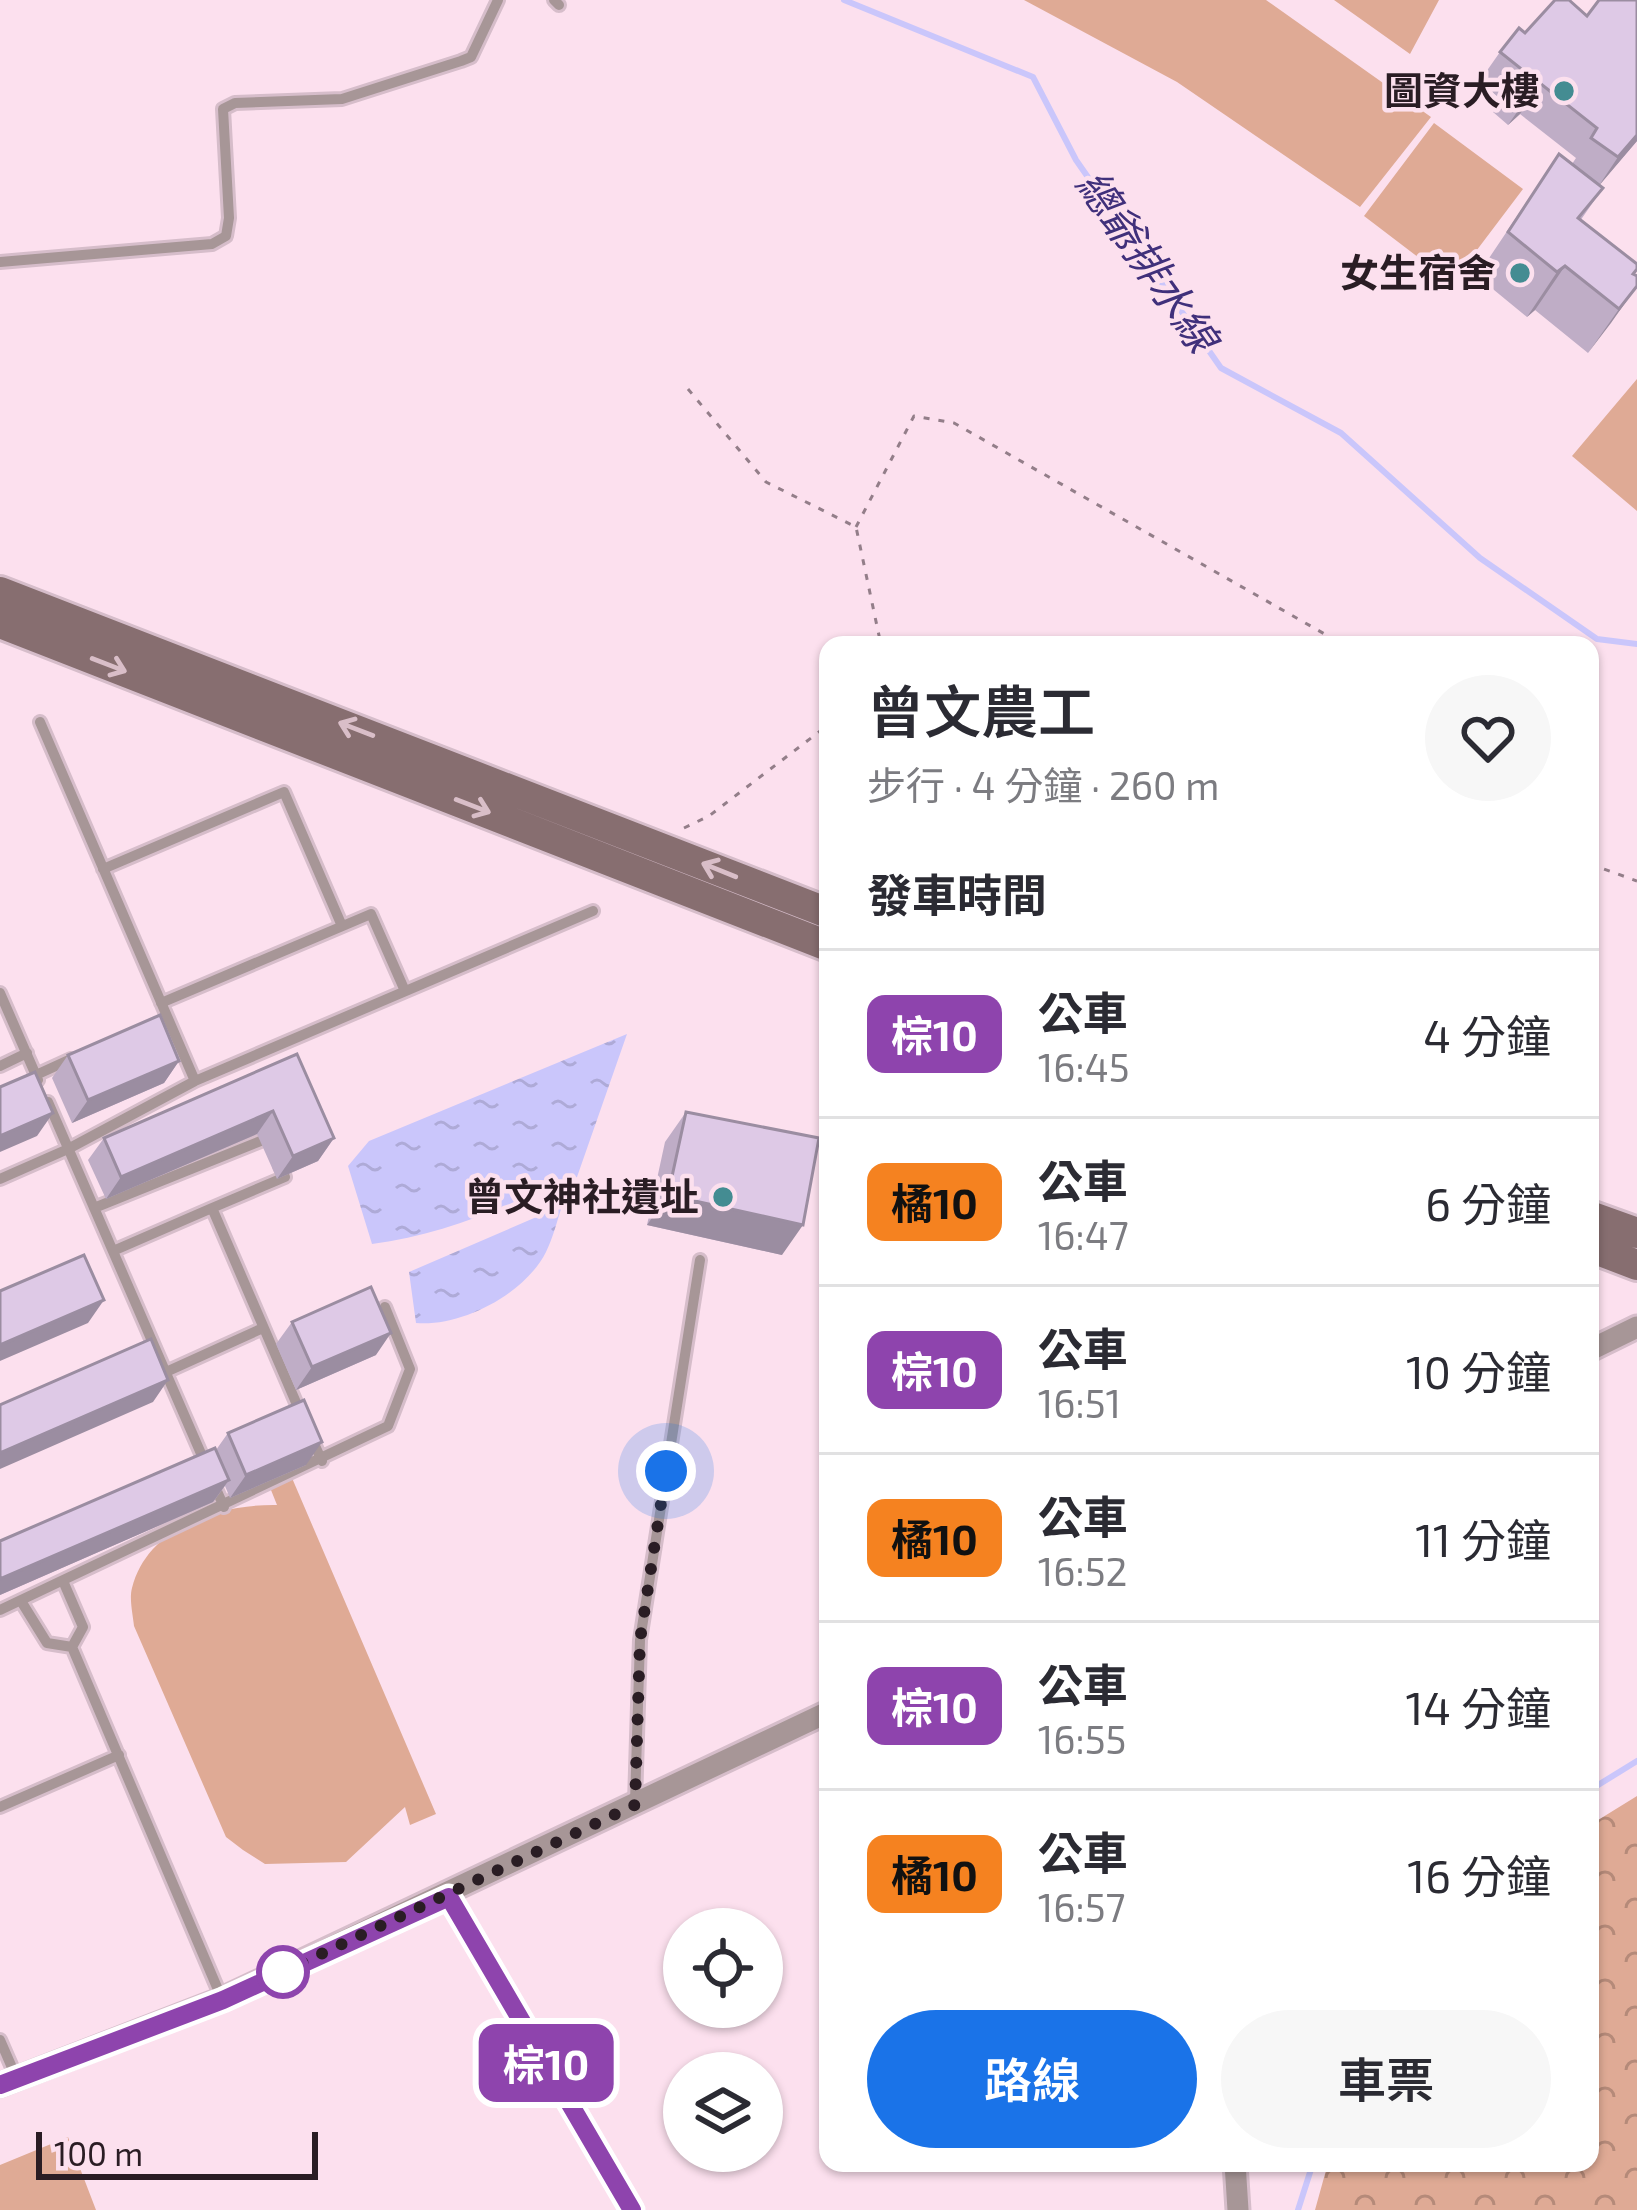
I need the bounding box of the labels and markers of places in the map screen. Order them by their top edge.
place label: 圖資大樓 [1384,66,1540,113]
marker: 圖資大樓 [1551,78,1577,104]
place label: 女生宿舍 [1340,248,1496,295]
marker: 女生宿舍 [1507,260,1533,286]
place label: 曾文神社遺址 [465,1172,699,1219]
marker: 曾文神社遺址 [710,1184,736,1210]
unlabelled marker [258,1947,308,1997]

